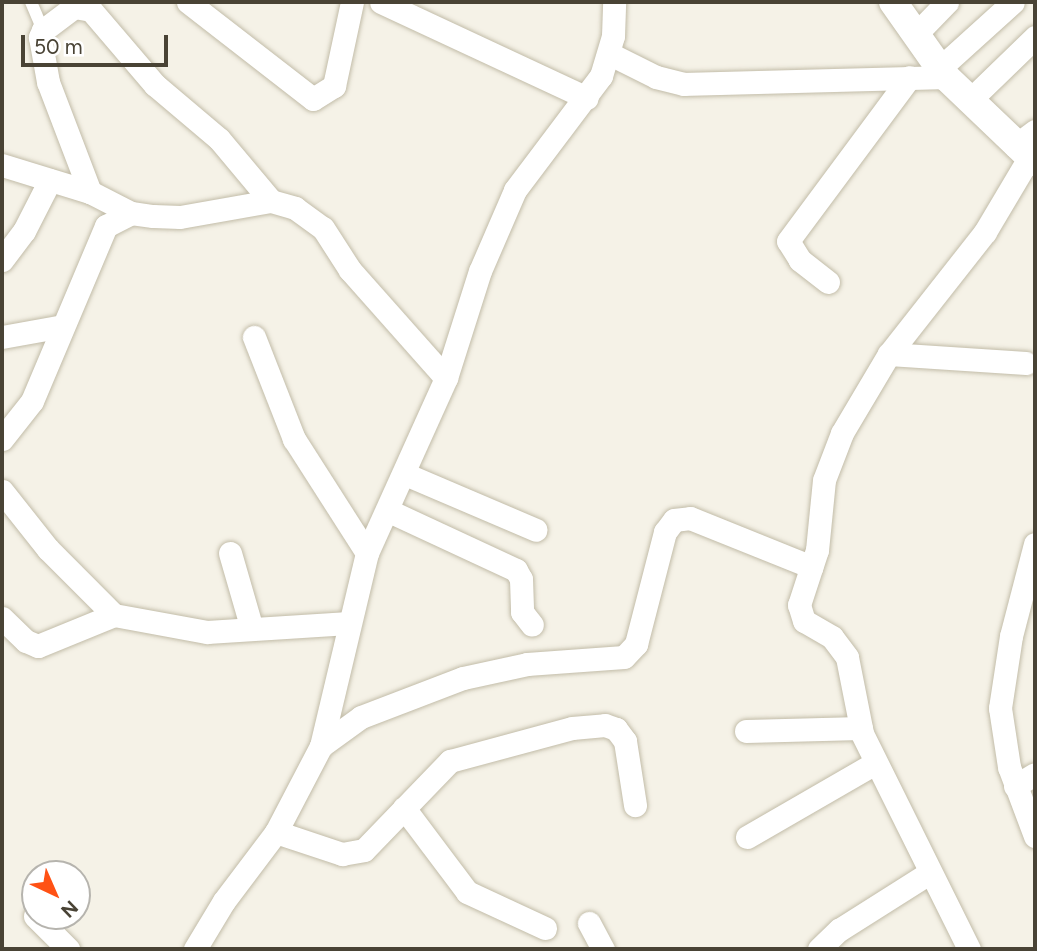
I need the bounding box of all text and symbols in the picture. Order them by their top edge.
scale bar [24,21,172,65]
text: 50 m [34,34,83,59]
north arrow [21,860,91,930]
text: N [56,896,83,922]

